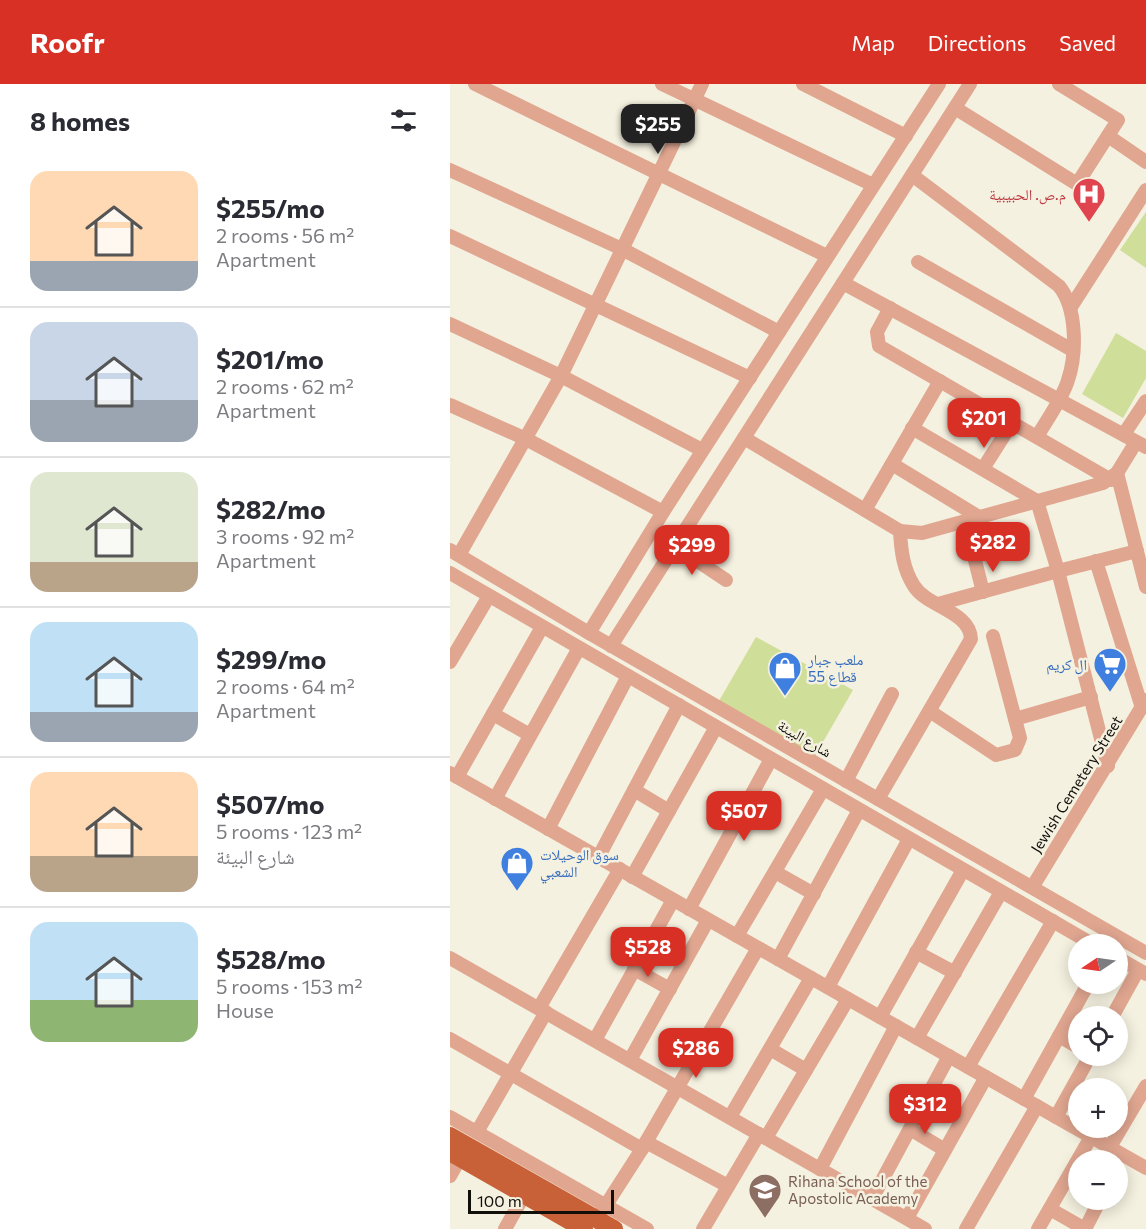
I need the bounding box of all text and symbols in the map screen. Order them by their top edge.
text: Roofr [30,25,105,59]
text: Map [852,30,895,55]
text: Directions [928,30,1026,55]
text: Saved [1059,30,1116,55]
icon: filters [387,104,420,137]
pin: $255 [622,104,694,155]
text: 8 homes [30,105,130,136]
text: $255 [635,111,681,135]
hospital icon: م.ص. الحبيبية [1071,176,1107,223]
place label: م.ص. الحبيبية [989,185,1066,205]
text: $255/mo [216,192,325,223]
icon: home [78,195,150,267]
text: 2 rooms · 56 m² [216,223,354,247]
text: Apartment [216,247,316,271]
text: $201/mo [216,343,324,374]
icon: home [78,346,150,418]
text: 2 rooms · 62 m² [216,374,354,398]
text: Apartment [216,398,316,422]
pin: $201 [948,398,1020,449]
text: $201 [961,405,1007,429]
text: $282/mo [216,493,325,524]
icon: home [78,496,150,568]
pin: $282 [957,522,1029,573]
text: 3 rooms · 92 m² [216,524,354,548]
pin: $299 [656,525,728,576]
text: $282 [970,529,1016,553]
text: $299 [668,532,716,556]
text: Apartment [216,548,316,572]
text: $299/mo [216,643,326,674]
icon: home [78,646,150,718]
supermarket icon: ال كريم [1092,646,1128,693]
shop icon: ملعب جبار قطاع 55 [767,650,803,697]
place label: ملعب جبار قطاع 55 [807,650,864,687]
place label: ال كريم [1046,655,1087,675]
text: 2 rooms · 64 m² [216,674,355,698]
text: Apartment [216,698,316,722]
street label: Jewish Cemetery Street [1026,712,1126,856]
street label: شارع البيئة [774,715,835,762]
text: $507/mo [216,788,325,819]
pin: $507 [708,791,780,842]
icon: home [78,796,150,868]
text: $507 [720,798,768,822]
text: 5 rooms · 123 m² [216,819,362,843]
text: شارع البيئة [216,844,295,868]
shop icon: سوق الوحيلات الشعبي [499,845,535,892]
place label: سوق الوحيلات الشعبي [540,845,619,884]
pin: $528 [612,927,684,978]
text: $528 [625,934,671,958]
north arrow [1068,934,1128,994]
map controls [1068,934,1128,1210]
text: $528/mo [216,943,325,974]
icon: home [78,946,150,1018]
text: 5 rooms · 153 m² [216,974,363,998]
text: House [216,998,274,1022]
button: locate [1068,1006,1128,1066]
pin: $286 [660,1028,732,1079]
text: $286 [672,1035,720,1059]
button: + [1068,1078,1128,1138]
pin: $312 [889,1084,961,1135]
text: $312 [903,1091,947,1115]
button: − [1068,1150,1128,1210]
school or university icon: Rihana School of the Apostolic Academy [747,1172,783,1219]
place label: Rihana School of the Apostolic Academy [788,1172,927,1207]
scale bar [468,1187,614,1214]
text: 100 m [477,1191,522,1210]

